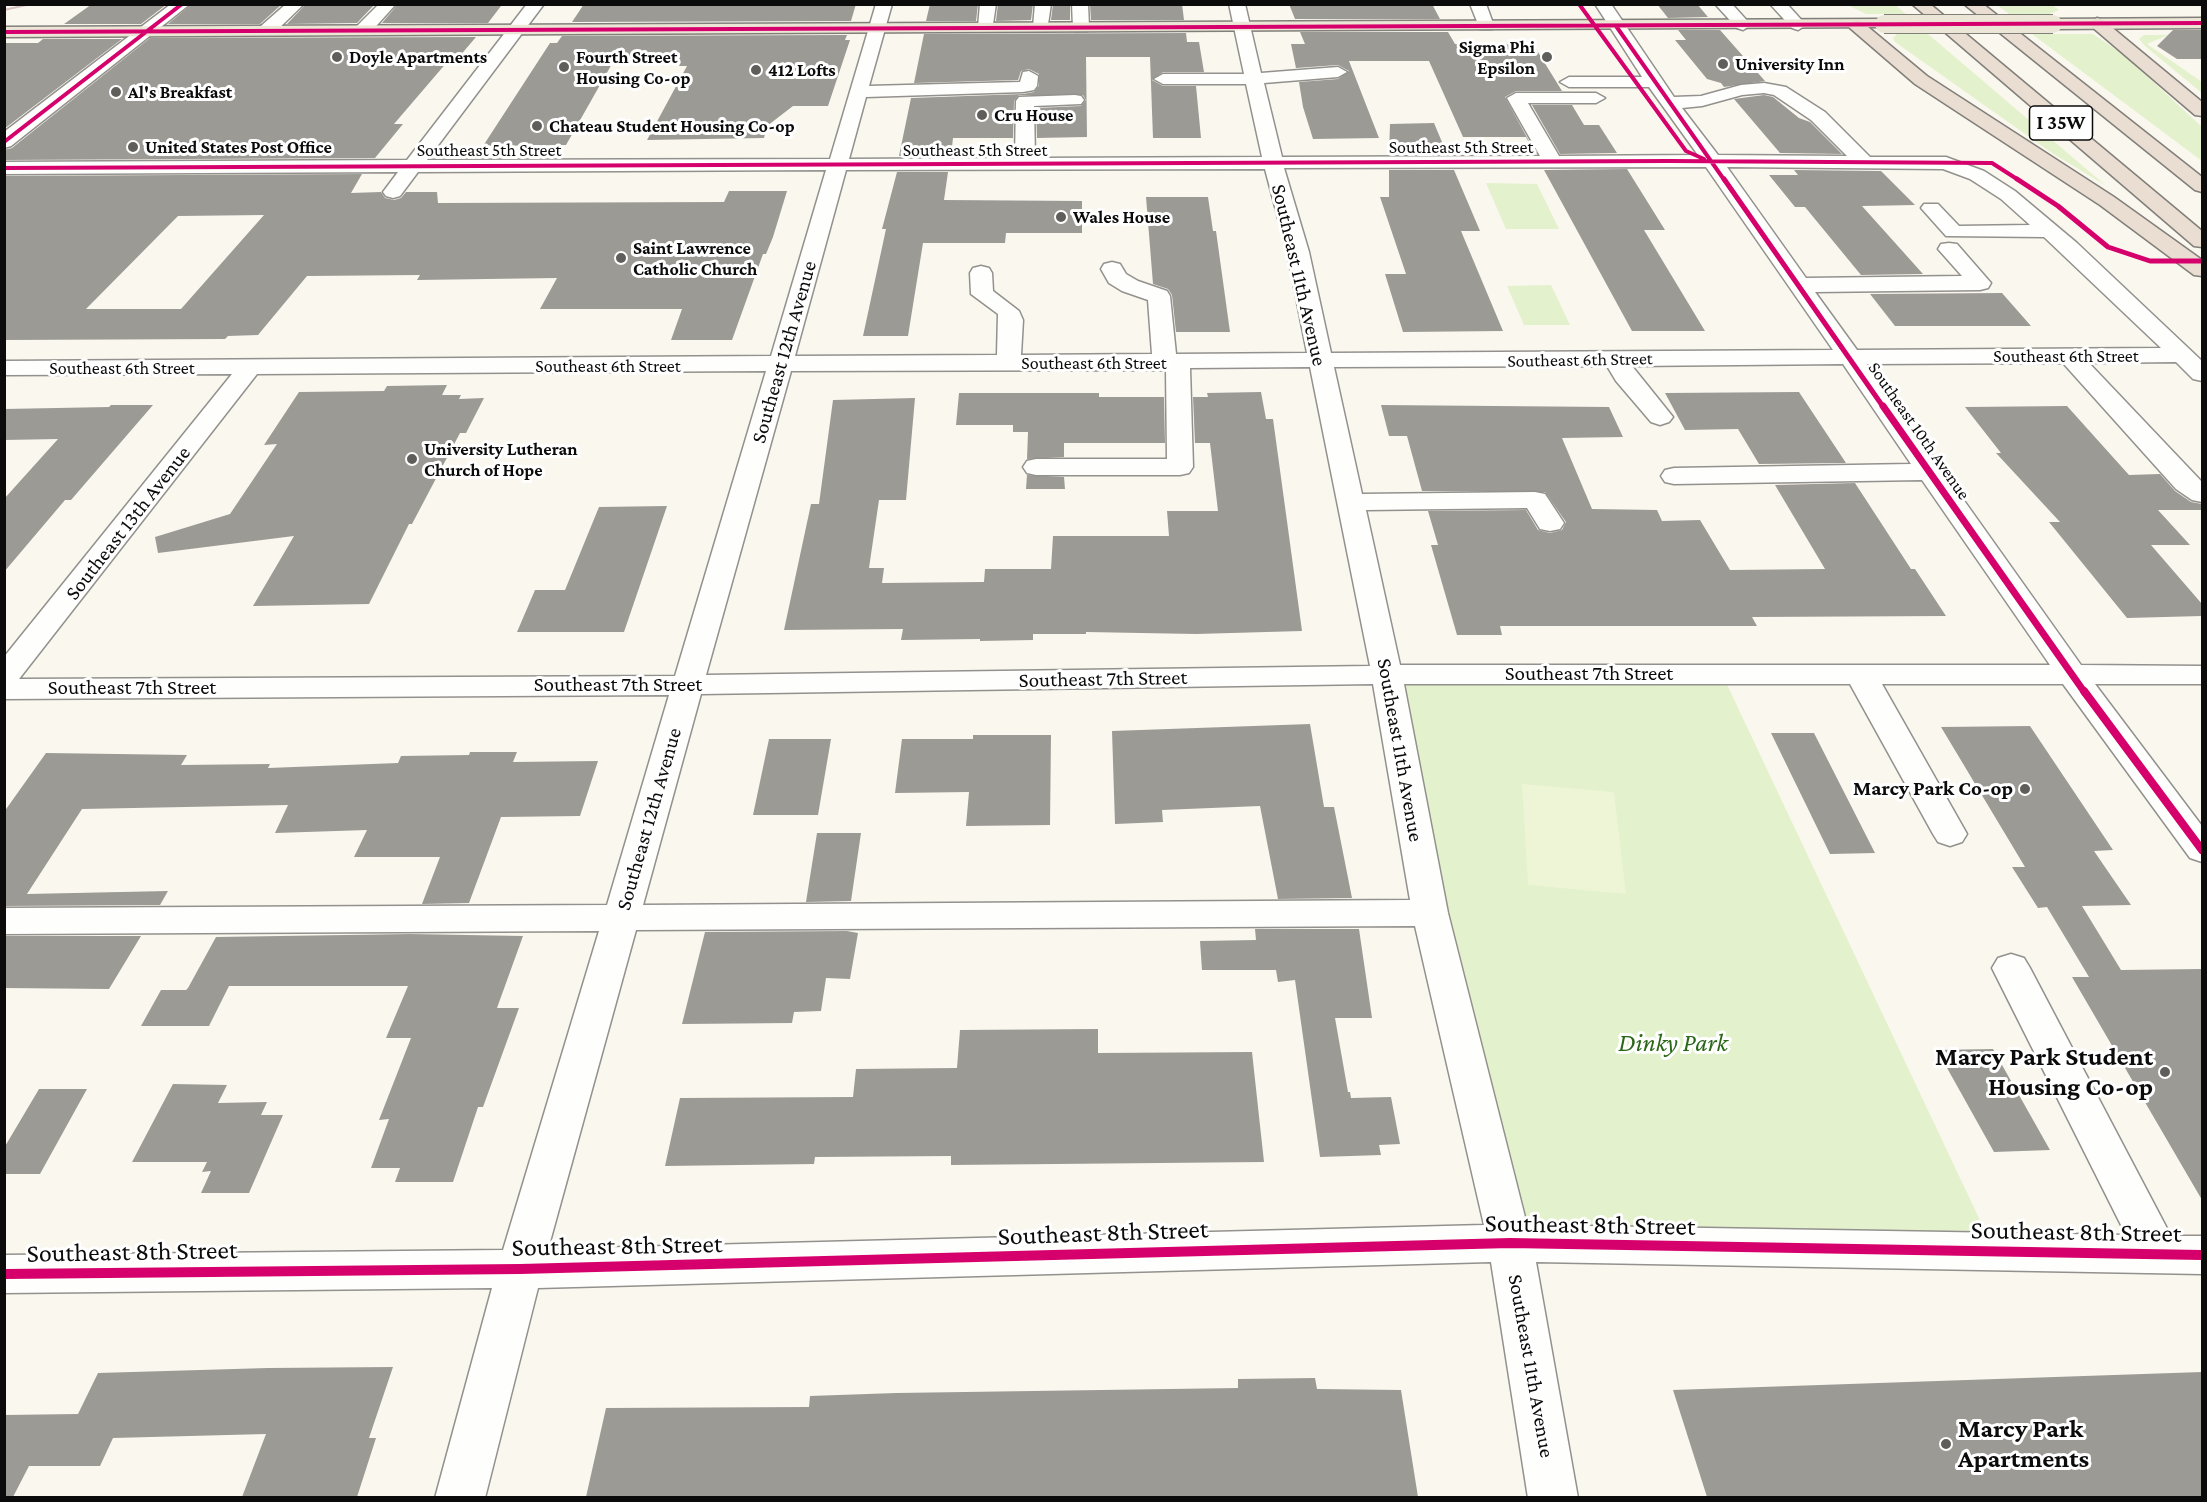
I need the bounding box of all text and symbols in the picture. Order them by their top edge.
place label: Sigma Phi Epsilon [1459,36,1535,78]
place label: Doyle Apartments [349,46,487,68]
place label: Fourth Street Housing Co-op [576,46,690,88]
marker: Doyle Apartments [330,50,344,64]
marker: Sigma Phi Epsilon [1540,50,1554,64]
place label: University Inn [1735,53,1844,75]
marker: University Inn [1716,57,1730,71]
place label: 412 Lofts [768,59,836,81]
marker: Fourth Street Housing Co-op [557,60,571,74]
marker: 412 Lofts [749,63,763,77]
place label: Al's Breakfast [128,81,232,103]
marker: Al's Breakfast [109,85,123,99]
place label: Cru House [994,104,1073,126]
road number: I 35W [2030,106,2092,140]
marker: Cru House [975,108,989,122]
place label: Chateau Student Housing Co-op [549,115,795,137]
marker: Chateau Student Housing Co-op [530,119,544,133]
place label: United States Post Office [145,136,332,158]
street label: Southeast 5th Street [1389,136,1533,158]
street label: Southeast 5th Street [417,139,561,161]
street label: Southeast 5th Street [903,139,1047,161]
marker: United States Post Office [126,140,140,154]
street label: Southeast 11th Avenue [1266,182,1332,368]
place label: Wales House [1073,206,1170,228]
marker: Wales House [1054,210,1068,224]
place label: Saint Lawrence Catholic Church [633,237,757,280]
marker: Saint Lawrence Catholic Church [614,251,628,265]
street label: Southeast 12th Avenue [746,258,822,446]
street label: Southeast 6th Street [1993,345,2139,367]
street label: Southeast 6th Street [1507,348,1653,372]
street label: Southeast 6th Street [1021,352,1167,374]
street label: Southeast 6th Street [535,355,681,377]
street label: Southeast 6th Street [49,357,195,379]
street label: Southeast 10th Avenue [1863,358,1975,504]
place label: University Lutheran Church of Hope [424,438,578,480]
street label: Southeast 13th Avenue [60,441,196,605]
marker: University Lutheran Church of Hope [405,452,419,466]
street label: Southeast 11th Avenue [1371,656,1429,844]
street label: Southeast 7th Street [1505,661,1673,687]
street label: Southeast 7th Street [1018,665,1188,693]
street label: Southeast 7th Street [534,672,702,698]
street label: Southeast 7th Street [48,675,216,701]
street label: Southeast 12th Avenue [611,725,687,913]
place label: Marcy Park Co-op [1853,776,2013,802]
marker: Marcy Park Co-op [2018,782,2032,796]
park label: Dinky Park [1618,1027,1728,1059]
place label: Marcy Park Student Housing Co-op [1935,1041,2153,1102]
marker: Marcy Park Student Housing Co-op [2158,1065,2172,1079]
street label: Southeast 8th Street [1484,1208,1696,1242]
street label: Southeast 8th Street [997,1214,1209,1252]
street label: Southeast 8th Street [1970,1215,2182,1249]
street label: Southeast 8th Street [511,1229,723,1263]
street label: Southeast 8th Street [26,1235,238,1269]
street label: Southeast 11th Avenue [1502,1272,1560,1460]
place label: Marcy Park Apartments [1958,1413,2089,1474]
marker: Marcy Park Apartments [1939,1437,1953,1451]

